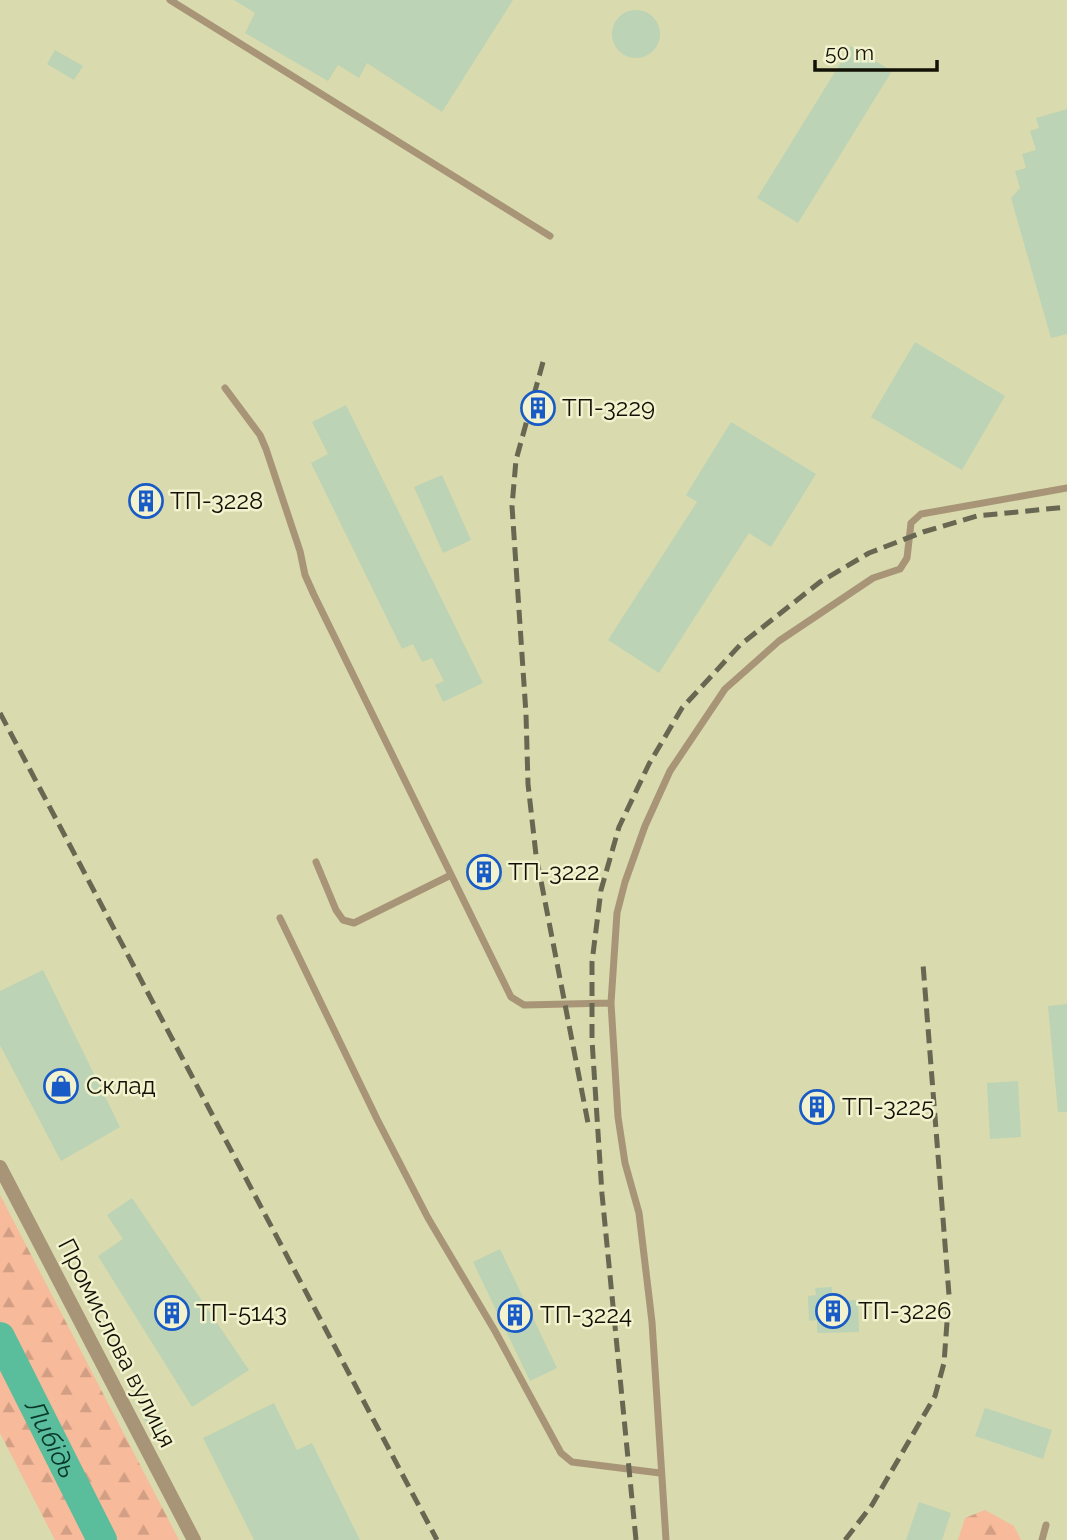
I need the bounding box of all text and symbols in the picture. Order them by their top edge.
scale bar [815,28,937,72]
text: 50 m [825,40,874,65]
building icon: ТП-3229 [519,389,557,427]
place label: ТП-3229 [562,393,655,422]
building icon: ТП-3228 [127,482,165,520]
place label: ТП-3228 [170,486,263,515]
building icon: ТП-3222 [465,853,503,891]
place label: ТП-3222 [508,857,599,886]
shop icon: Склад [42,1067,80,1105]
place label: Склад [86,1071,156,1100]
building icon: ТП-3225 [798,1088,836,1126]
place label: ТП-3225 [842,1092,934,1121]
street label: Промислова вулиця [52,1233,183,1452]
building icon: ТП-3226 [814,1292,852,1330]
building icon: ТП-5143 [153,1294,191,1332]
building icon: ТП-3224 [496,1296,534,1334]
place label: ТП-3226 [858,1296,951,1325]
place label: ТП-5143 [196,1298,287,1327]
place label: ТП-3224 [540,1300,632,1329]
water label: Либідь [18,1394,83,1483]

